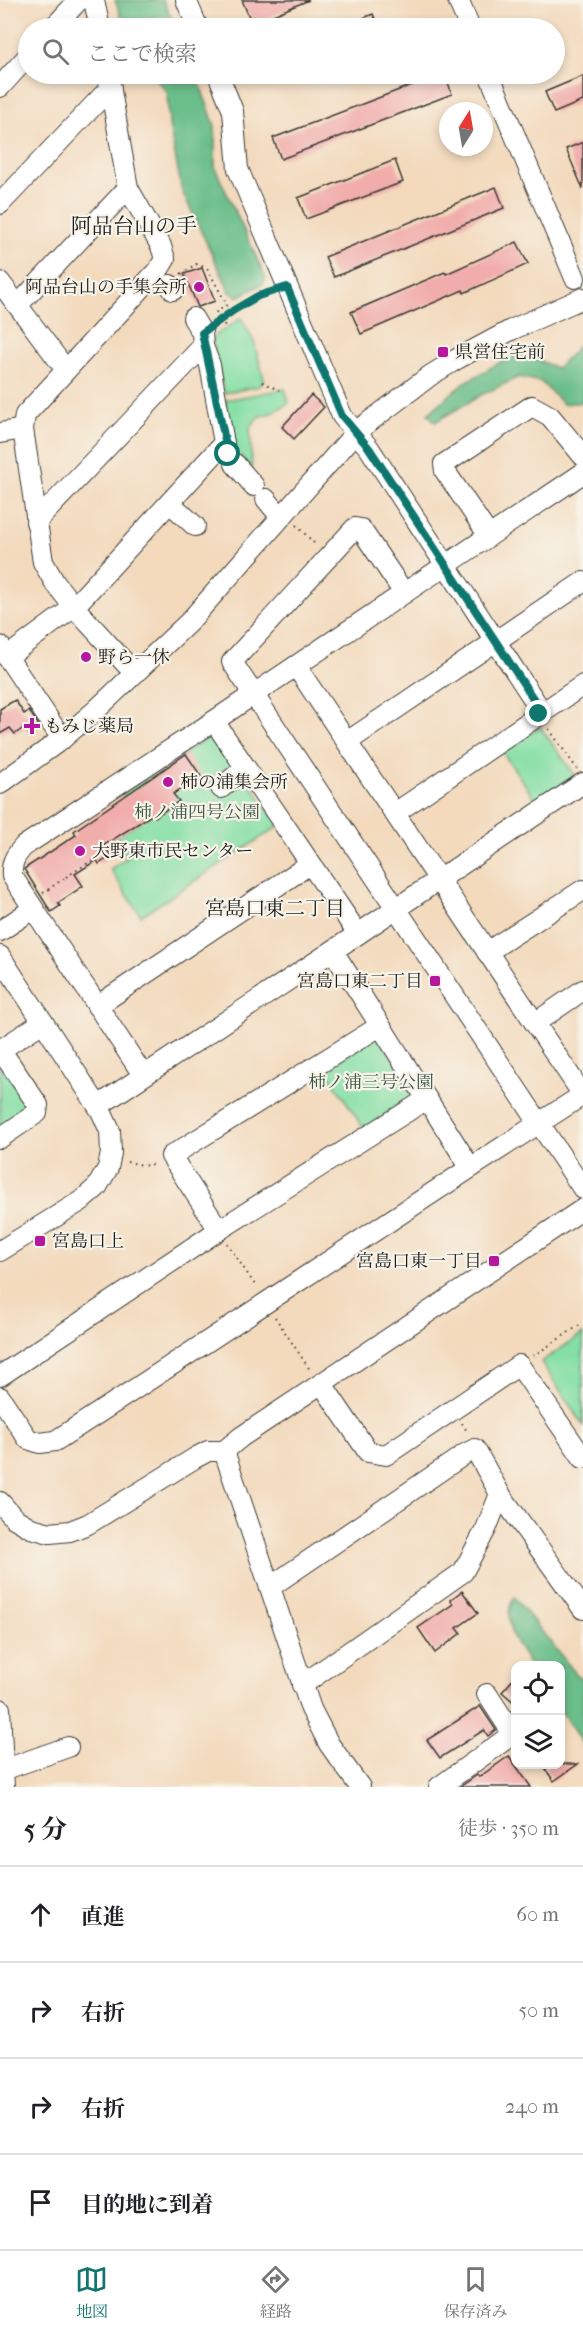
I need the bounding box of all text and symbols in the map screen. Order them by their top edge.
search box [18,18,565,84]
icon: search [39,35,72,68]
text: ここで検索 [87,41,197,67]
north arrow [439,102,493,156]
district label: 阿品台山の手 [71,214,197,238]
place label: 阿品台山の手集会所 [25,277,187,298]
marker: 阿品台山の手集会所 [192,280,206,294]
place label: 県営住宅前 [455,342,545,363]
marker: 県営住宅前 [436,345,450,359]
route start [214,440,240,466]
place label: 野ら一休 [98,647,170,668]
marker: 野ら一休 [79,650,93,664]
route end [525,700,551,726]
place label: もみじ薬局 [44,716,134,737]
marker: もみじ薬局 [25,719,39,733]
place label: 柿の浦集会所 [180,772,288,793]
marker: 柿の浦集会所 [161,775,175,789]
park label: 柿ノ浦四号公園 [134,802,260,823]
place label: 大野東市民センター [92,841,253,862]
marker: 大野東市民センター [73,844,87,858]
district label: 宮島口東二丁目 [205,897,345,920]
place label: 宮島口東二丁目 [297,971,423,992]
marker: 宮島口東二丁目 [428,974,442,988]
park label: 柿ノ浦三号公園 [308,1072,434,1093]
place label: 宮島口上 [52,1231,124,1252]
marker: 宮島口上 [33,1234,47,1248]
place label: 宮島口東一丁目 [356,1251,482,1272]
marker: 宮島口東一丁目 [487,1254,501,1268]
map controls [511,1661,565,1769]
button: locate [511,1661,565,1715]
button: layers [511,1715,565,1769]
text: 5 分 [24,1814,67,1845]
text: 徒歩 · 350 m [458,1817,559,1840]
icon: ahead [24,1898,57,1931]
text: 60 m [516,1903,559,1926]
text: 直進 [81,1904,125,1930]
icon: right [24,1994,57,2027]
text: 50 m [518,1999,559,2022]
text: 右折 [81,2000,125,2026]
icon: right [24,2090,57,2123]
text: 240 m [505,2095,559,2118]
text: 右折 [81,2096,125,2122]
icon: arrive [24,2186,57,2219]
text: 目的地に到着 [81,2192,213,2218]
tab: 地図 [75,2263,108,2322]
tab: 経路 [259,2263,292,2322]
tab: 保存済み [443,2263,507,2322]

